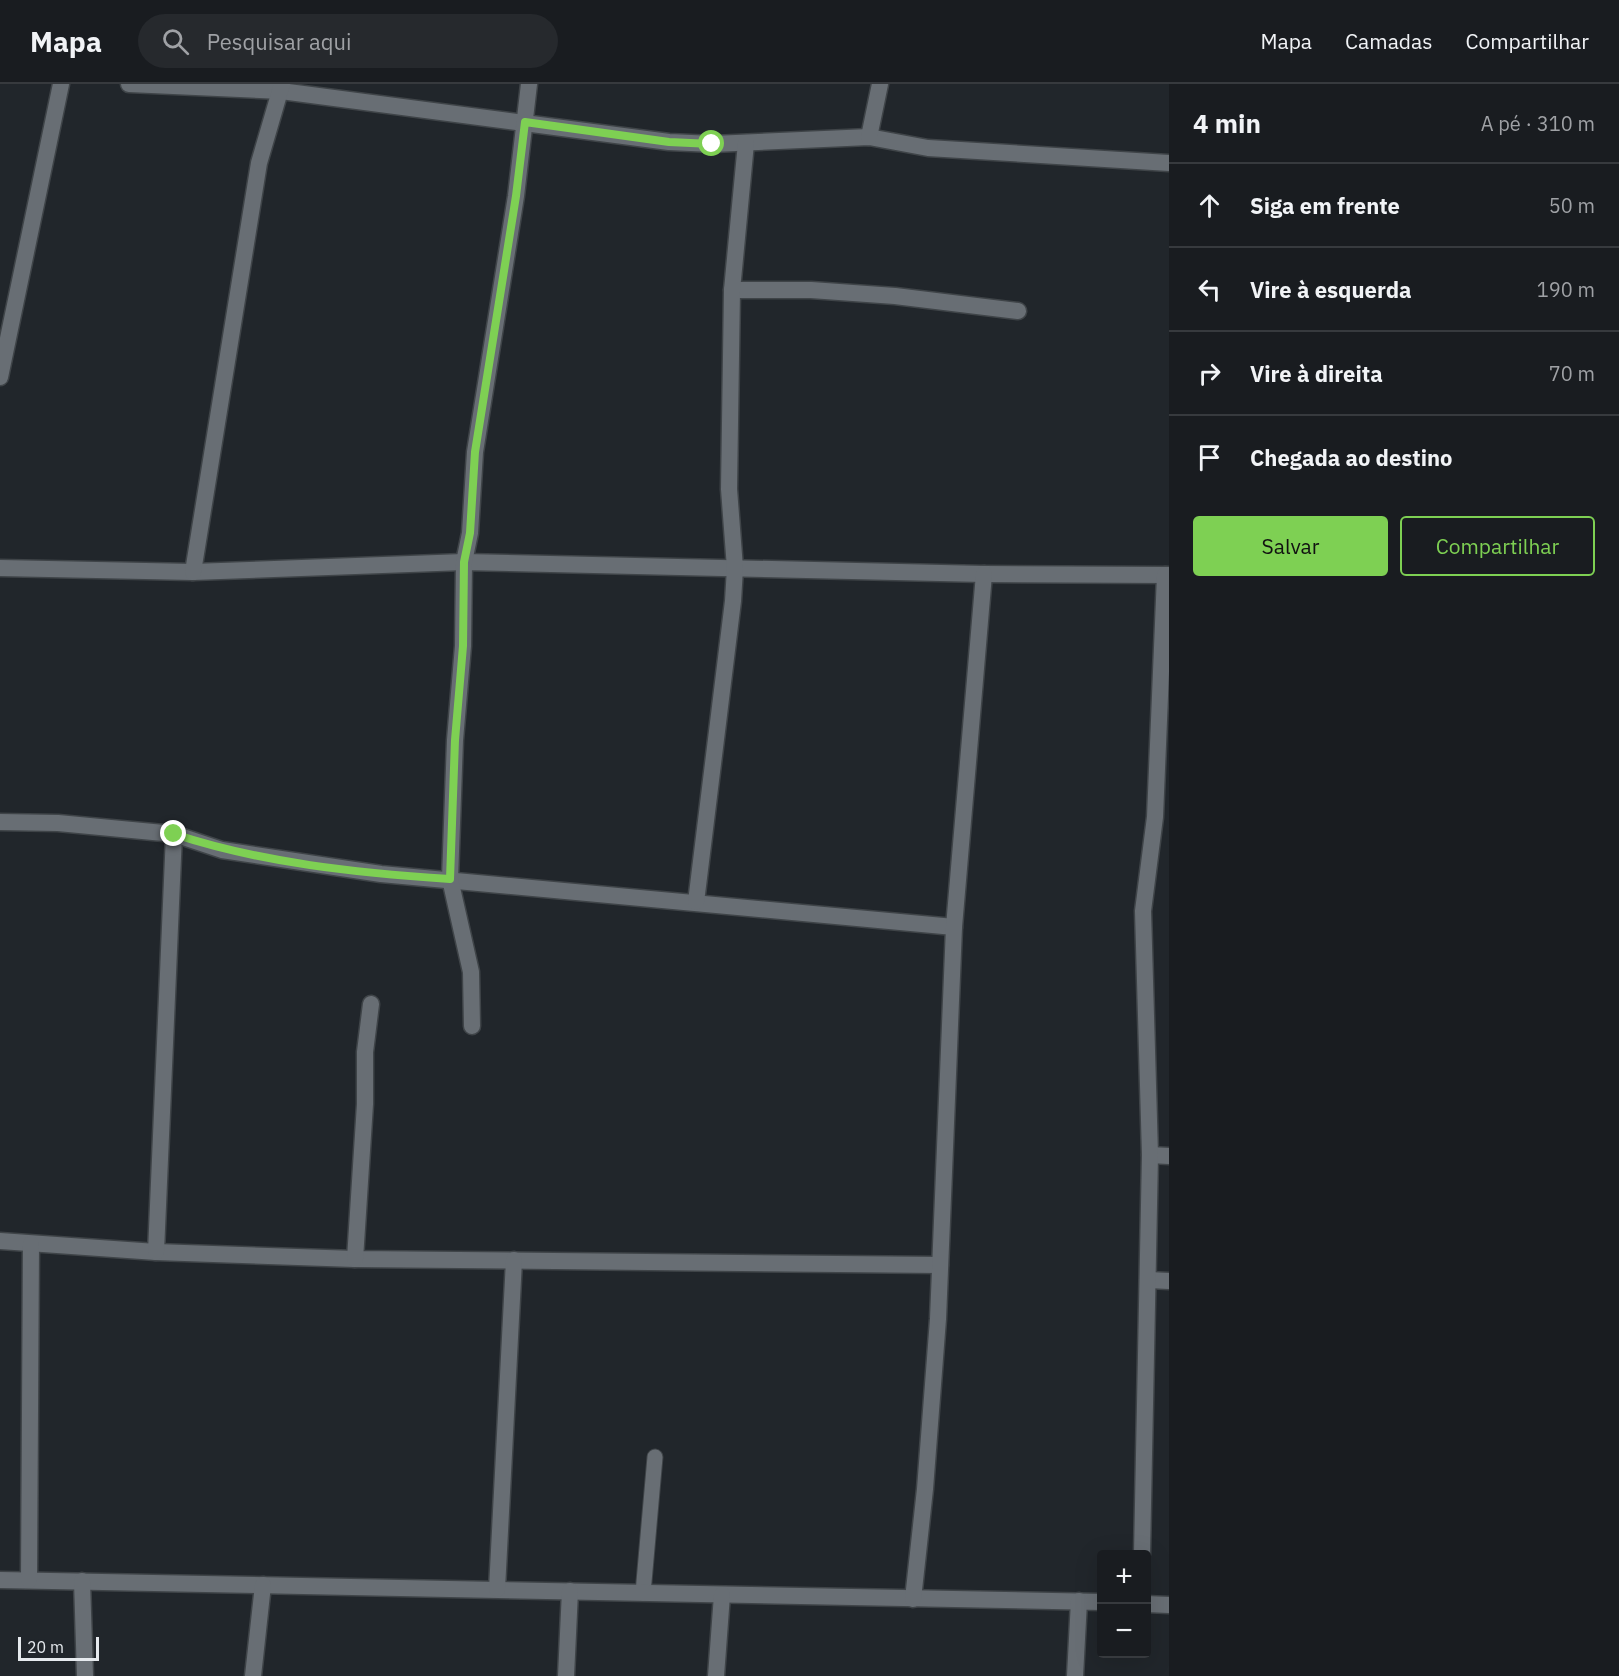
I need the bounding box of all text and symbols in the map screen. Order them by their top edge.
search box [138,14,558,68]
text: Mapa [30,23,102,60]
icon: search [159,25,192,58]
text: Pesquisar aqui [207,27,352,56]
text: Mapa [1260,27,1312,55]
text: Camadas [1345,27,1432,55]
text: Compartilhar [1465,27,1589,55]
text: 4 min [1193,106,1261,140]
text: A pé · 310 m [1481,110,1595,137]
route start [698,130,724,156]
icon: ahead [1193,189,1226,222]
text: Siga em frente [1250,191,1400,220]
text: 50 m [1549,192,1595,219]
icon: left [1193,273,1226,306]
text: Vire à esquerda [1250,275,1412,304]
text: 190 m [1537,276,1595,303]
icon: right [1193,357,1226,390]
text: Vire à direita [1250,359,1383,388]
text: 70 m [1549,360,1595,387]
icon: arrive [1193,441,1226,474]
text: Chegada ao destino [1250,443,1453,472]
button: Salvar [1193,516,1388,576]
button: Compartilhar [1400,516,1595,576]
route end [160,820,186,846]
map controls [1097,1550,1151,1658]
button: + [1097,1550,1151,1604]
button: − [1097,1604,1151,1658]
scale bar [18,1634,99,1662]
text: 20 m [27,1637,64,1657]

